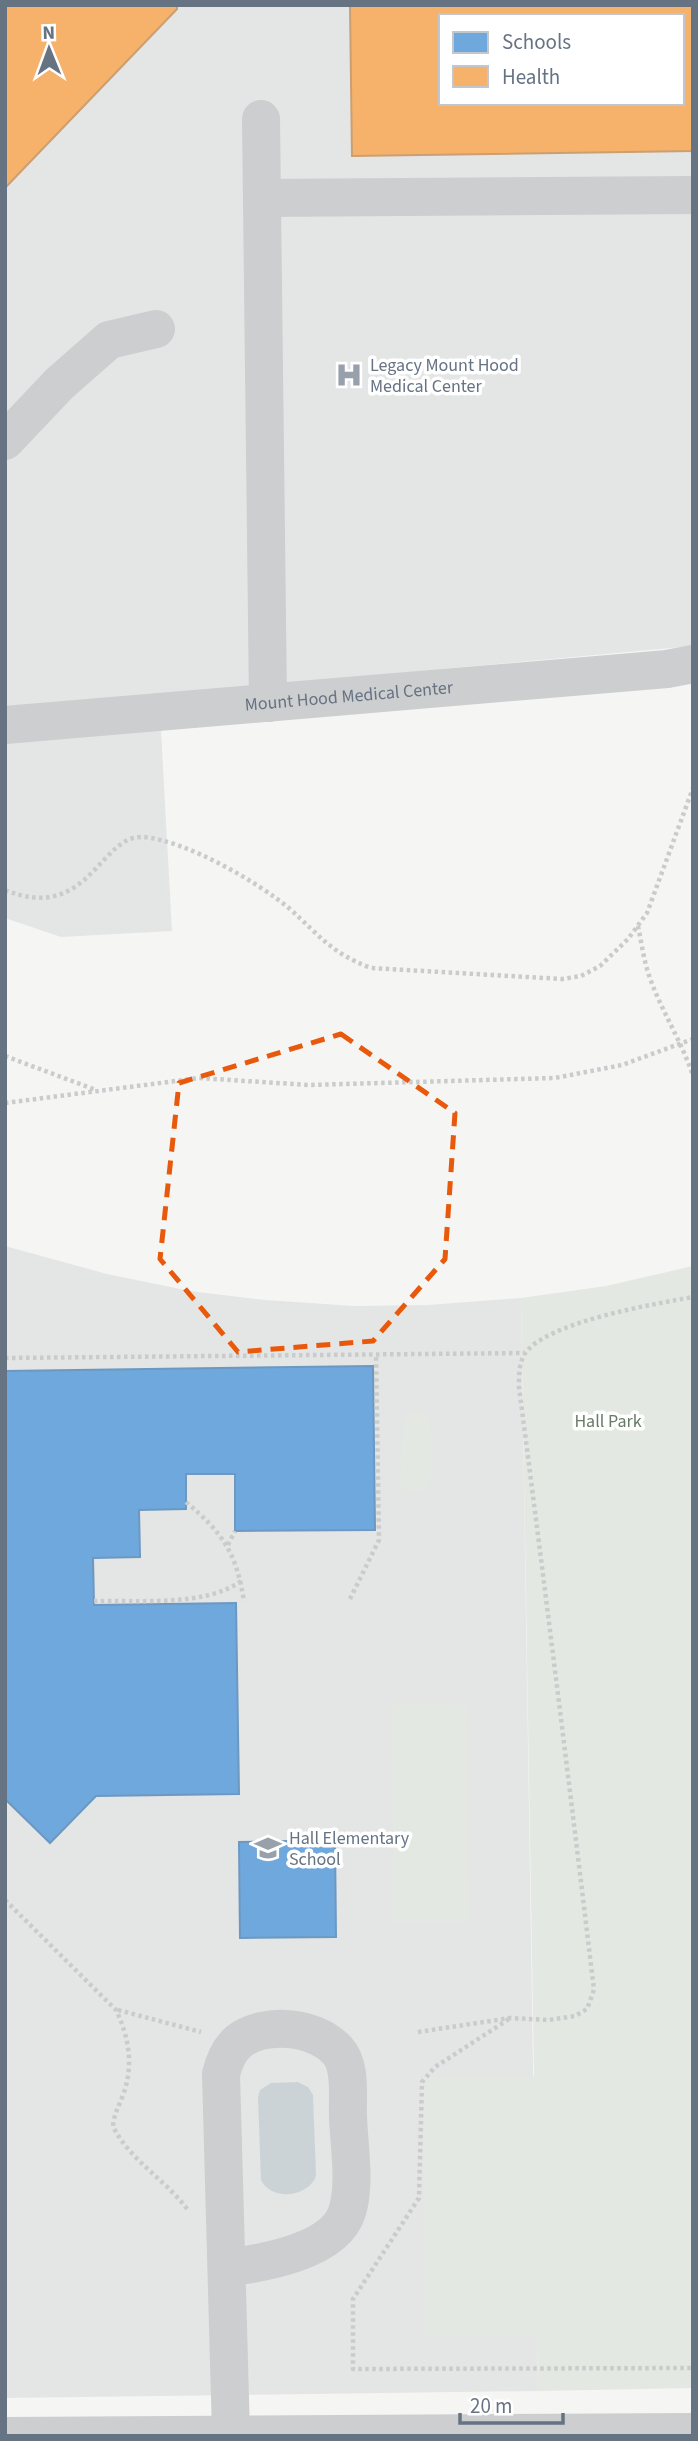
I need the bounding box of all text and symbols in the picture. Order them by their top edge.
north arrow [14,14,84,84]
legend [439,14,684,105]
text: N [42,20,55,47]
text: Schools [502,27,571,57]
text: Health [502,62,560,92]
place label: Legacy Mount Hood Medical Center [370,353,519,399]
hospital icon: Legacy Mount Hood Medical Center [334,360,364,390]
street label: Mount Hood Medical Center [244,675,455,718]
park label: Hall Park [574,1409,642,1434]
place label: Hall Elementary School [289,1826,410,1872]
school or university icon: Hall Elementary School [253,1833,283,1863]
scale bar [460,2382,563,2426]
text: 20 m [470,2391,512,2421]

